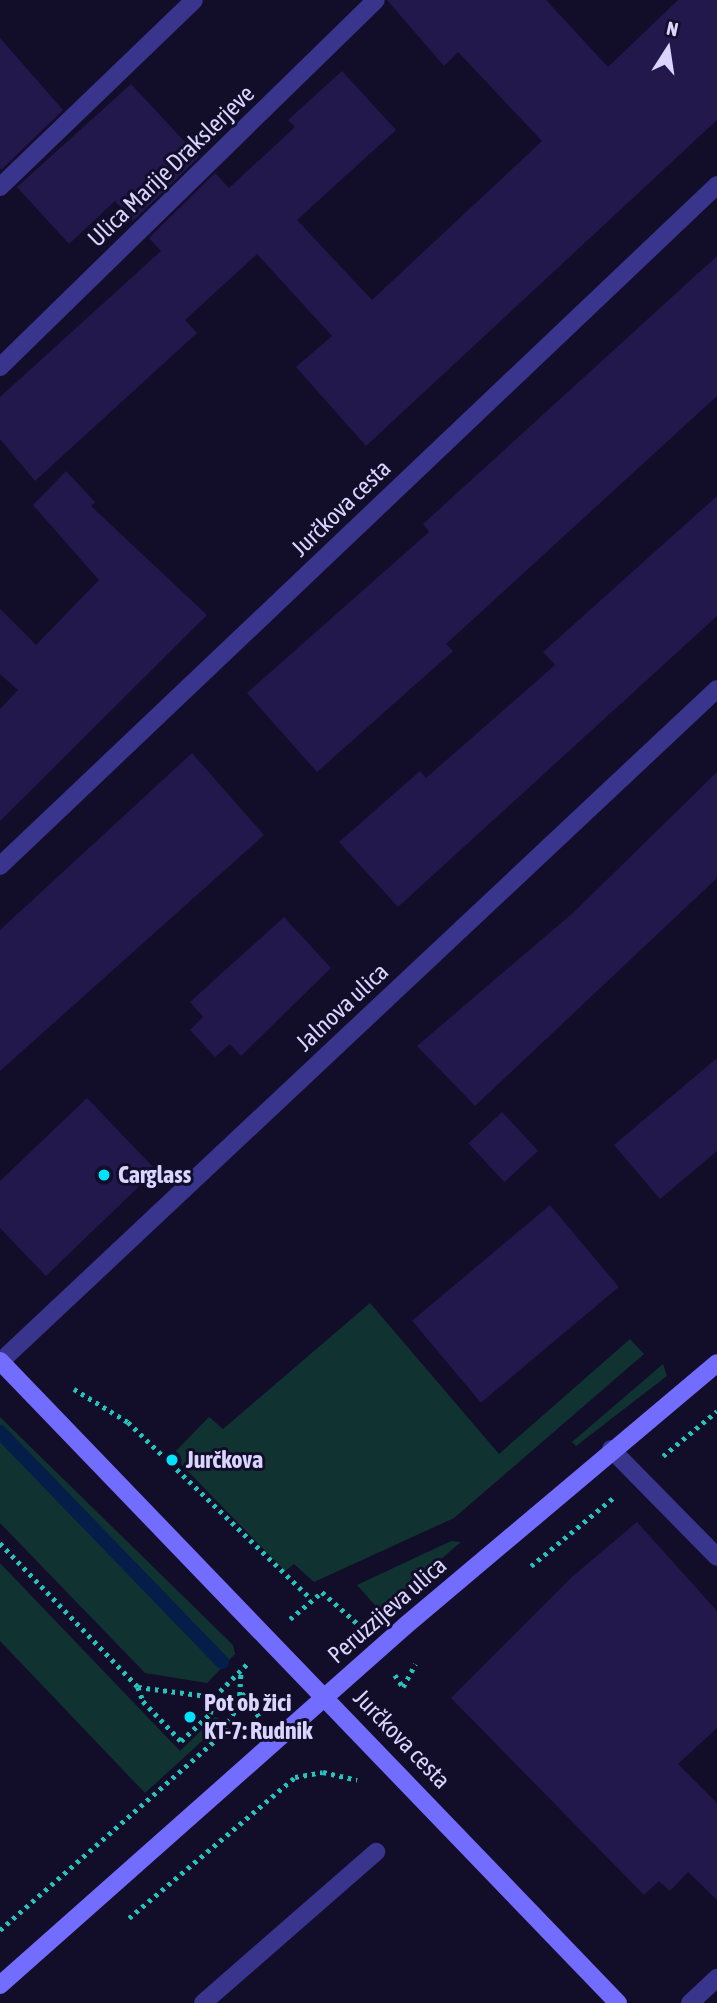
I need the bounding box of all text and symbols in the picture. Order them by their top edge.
north arrow [633,14,703,84]
text: N [665,17,680,40]
street label: Ulica Marije Drakslerjeve [82,79,260,253]
street label: Jurčkova cesta [285,454,397,562]
street label: Jalnova ulica [290,957,394,1057]
place label: Carglass [118,1161,191,1189]
marker: Carglass [96,1167,112,1183]
place label: Jurčkova [186,1446,263,1474]
marker: Jurčkova [164,1452,180,1468]
street label: Peruzzijeva ulica [322,1551,452,1669]
street label: Jurčkova cesta [348,1683,456,1795]
place label: Pot ob žici KT-7: Rudnik [204,1689,313,1745]
marker: Pot ob žici KT-7: Rudnik [182,1709,198,1725]

